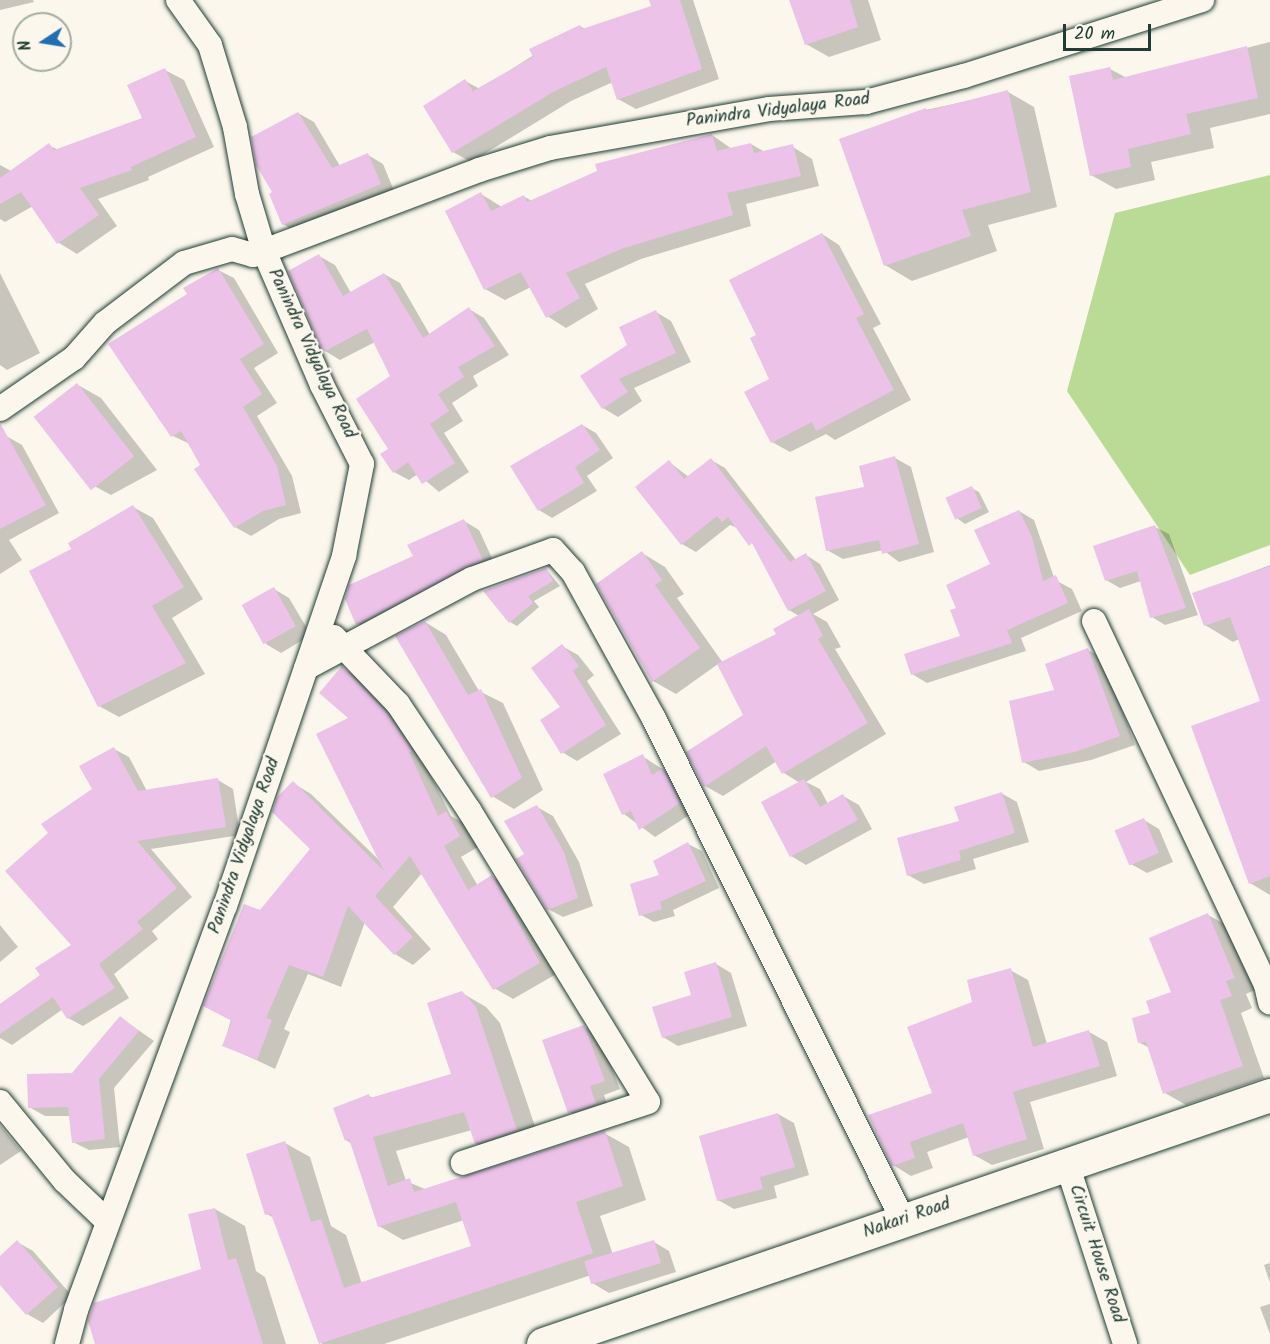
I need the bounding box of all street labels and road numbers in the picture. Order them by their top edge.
street label: Panindra Vidyalaya Road [685,89,871,133]
street label: Panindra Vidyalaya Road [262,266,360,442]
street label: Panindra Vidyalaya Road [205,755,285,937]
street label: Circuit House Road [1063,1182,1129,1326]
street label: Nakari Road [860,1194,954,1244]

